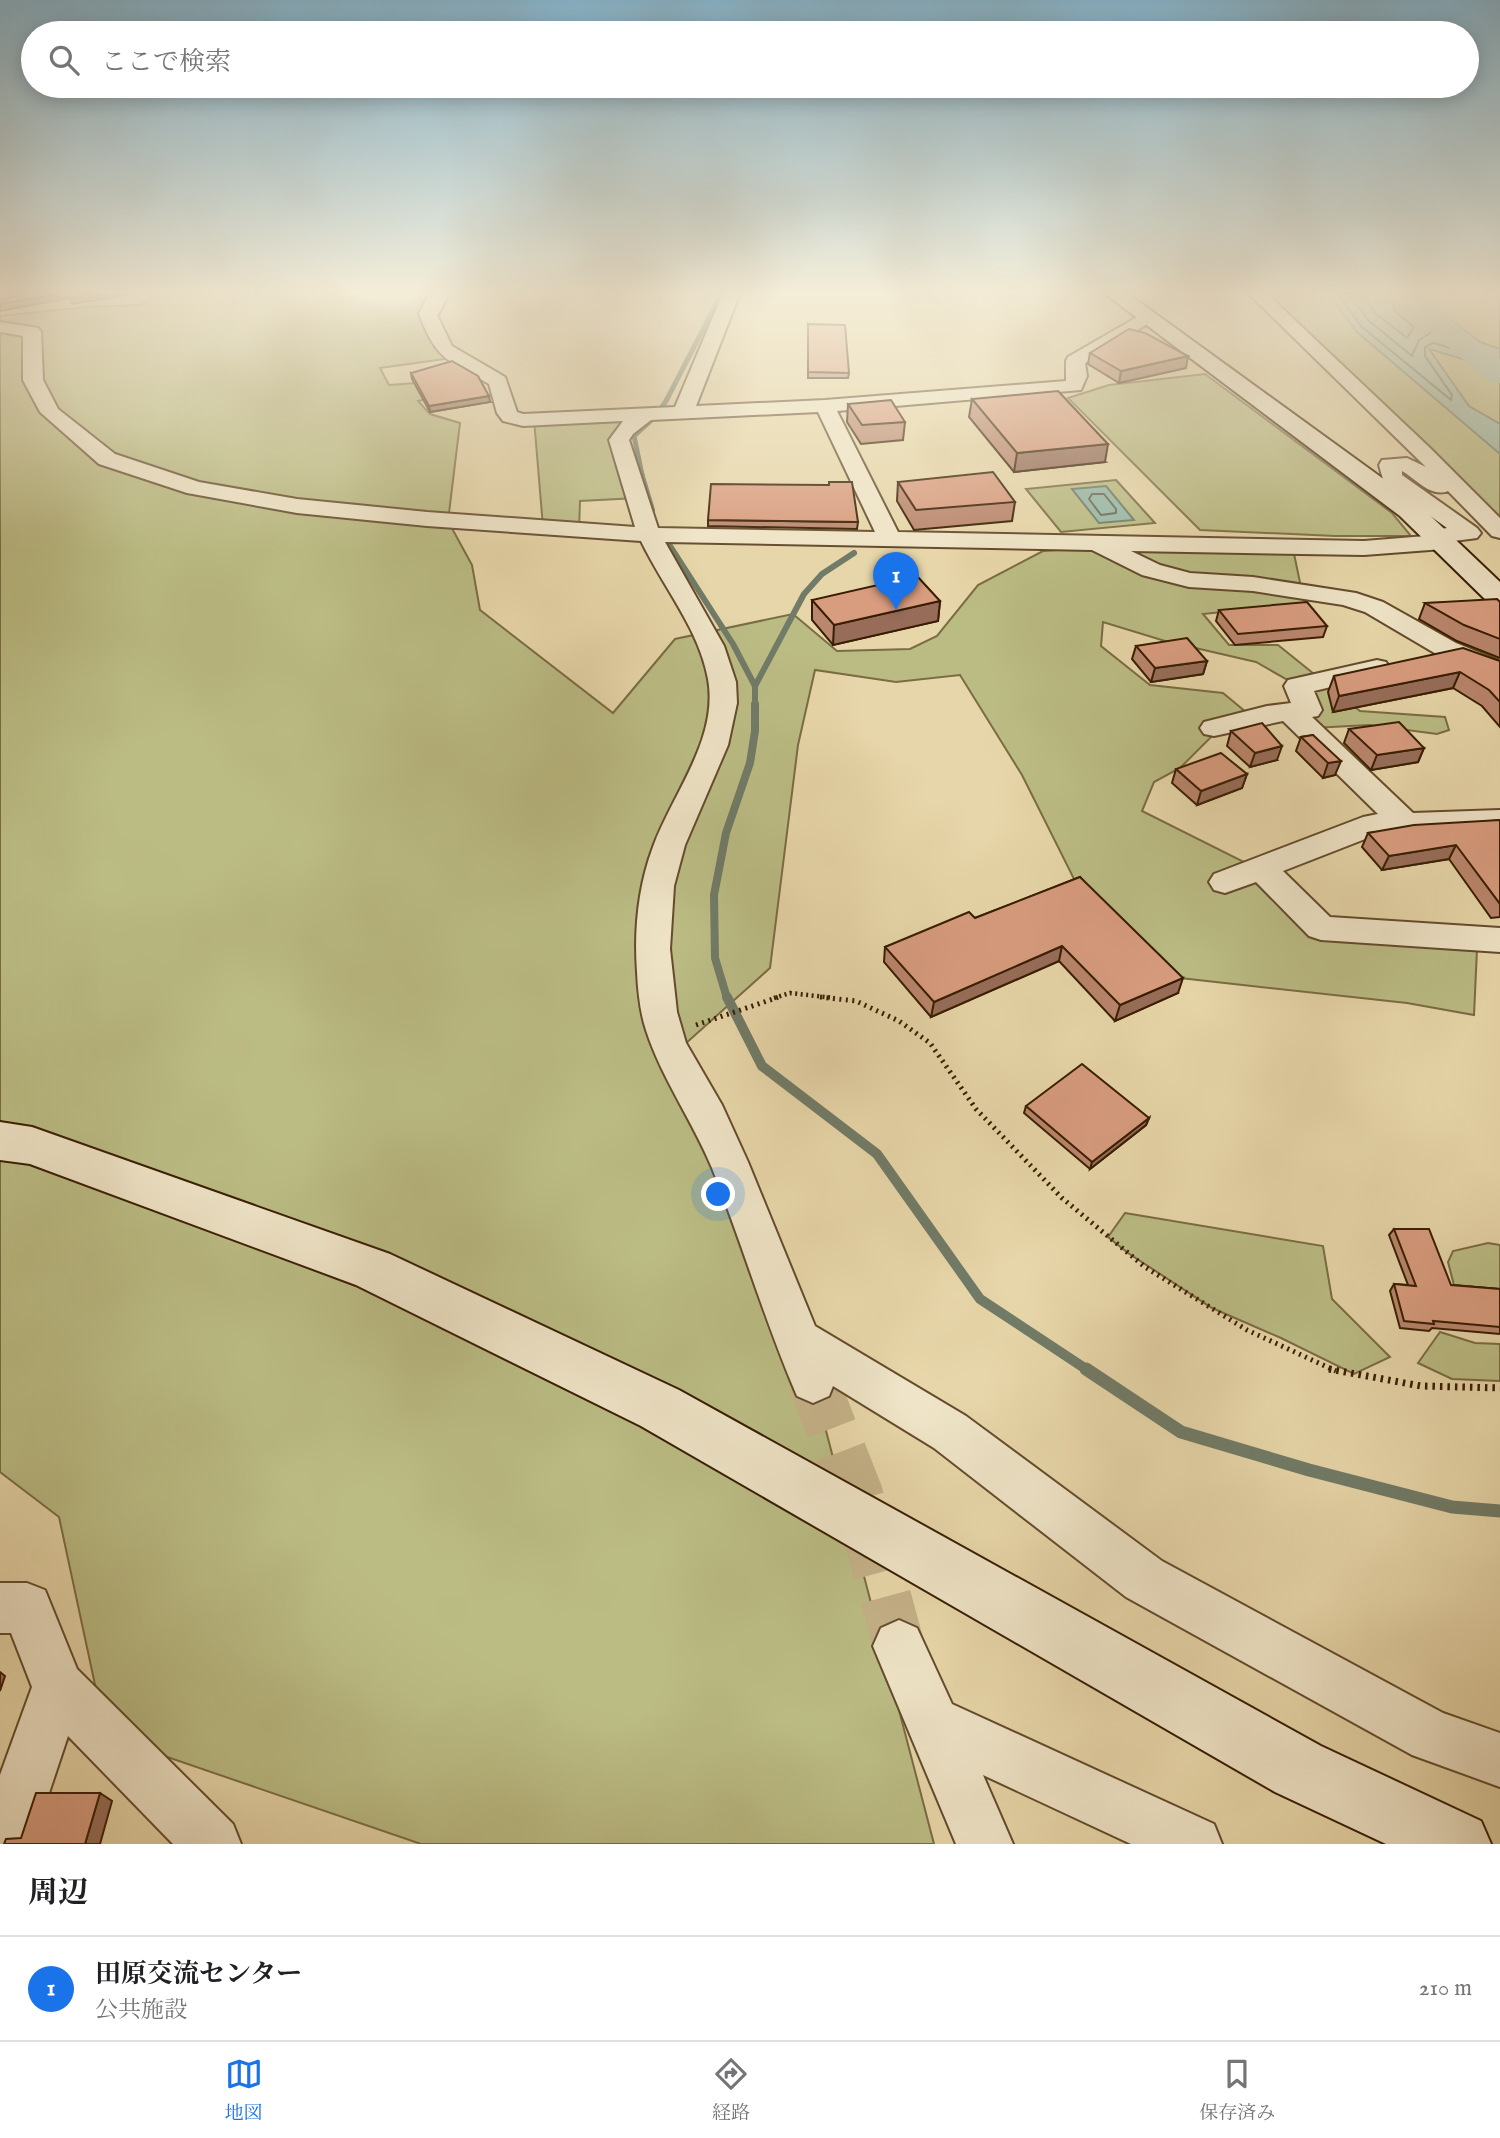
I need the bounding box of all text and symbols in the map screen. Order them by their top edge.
search box [21,21,1479,98]
icon: search [45,41,83,79]
text: ここで検索 [101,46,231,79]
pin: 1 [873,552,919,610]
your location [701,1177,735,1211]
text: 周辺 [28,1875,88,1913]
text: 田原交流センター [95,1958,302,1991]
text: 1 [47,1974,55,2003]
text: 210 m [1419,1974,1472,2003]
text: 公共施設 [95,1996,187,2025]
tab: 地図 [225,2055,263,2126]
tab: 経路 [712,2055,750,2126]
tab: 保存済み [1199,2055,1275,2126]

